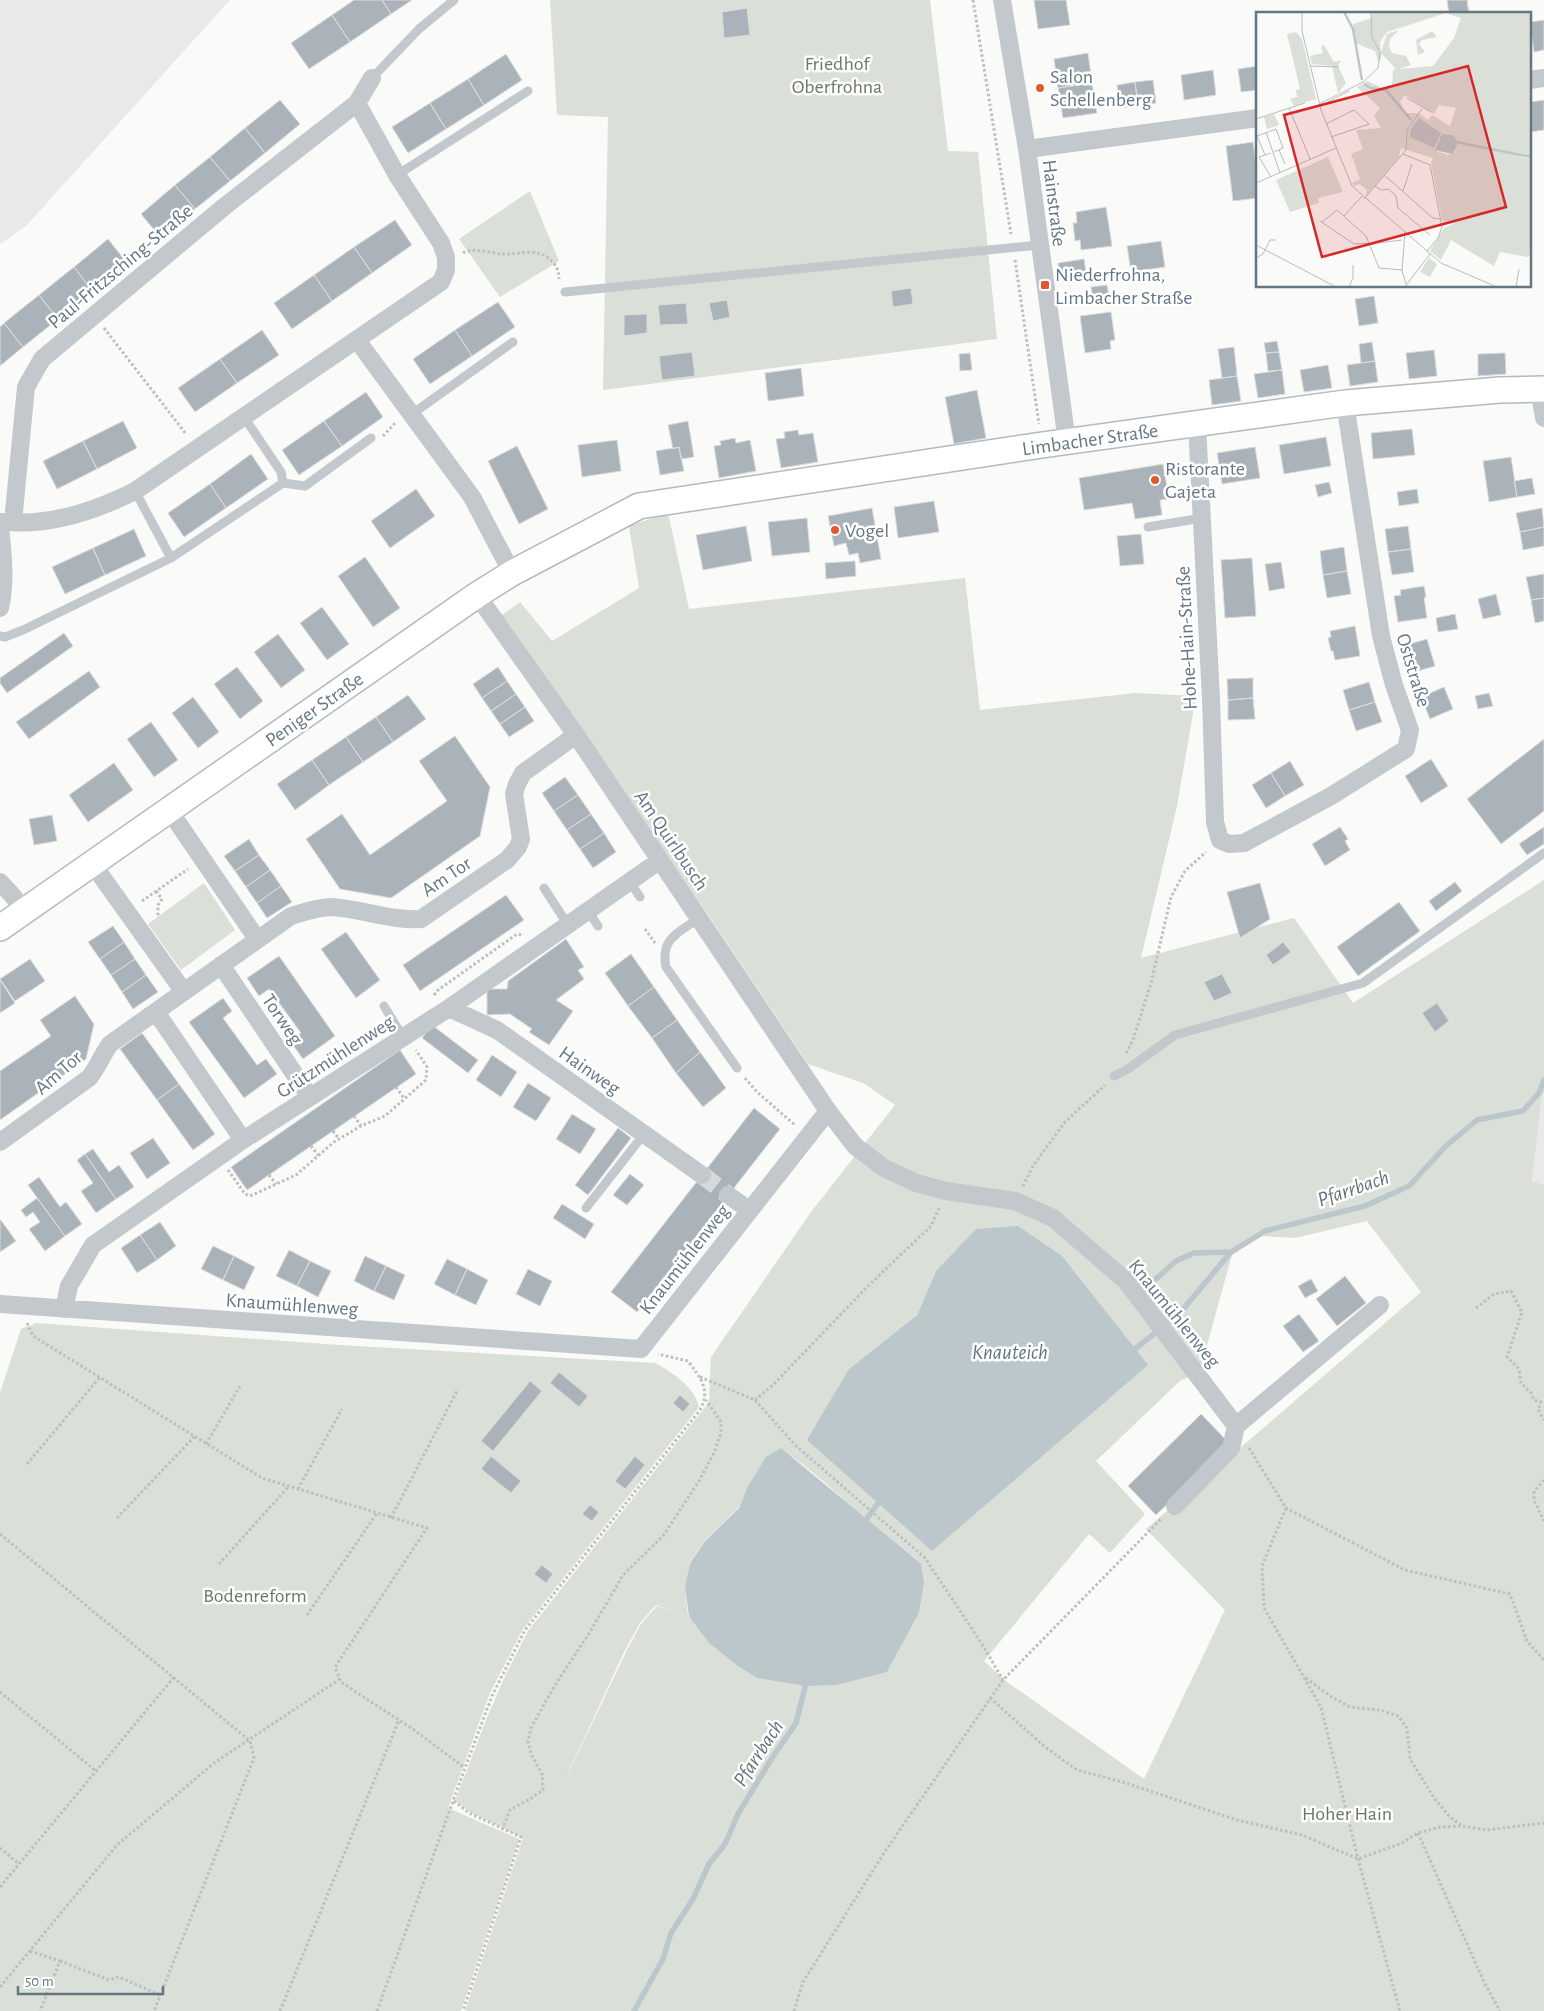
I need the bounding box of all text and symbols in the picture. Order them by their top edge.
inset map [1256,12,1532,288]
park label: Friedhof Oberfrohna [792,54,882,97]
place label: Salon Schellenberg [1050,67,1152,110]
marker: Salon Schellenberg [1034,82,1046,94]
street label: Hainstraße [1039,159,1069,248]
street label: Paul-Fritzsching-Straße [45,201,197,333]
place label: Niederfrohna, Limbacher Straße [1055,265,1192,308]
marker: Niederfrohna, Limbacher Straße [1039,279,1051,291]
street label: Limbacher Straße [1021,421,1160,459]
place label: Ristorante Gajeta [1165,459,1245,502]
marker: Ristorante Gajeta [1149,474,1161,486]
place label: Vogel [845,521,889,541]
marker: Vogel [829,524,841,536]
street label: Hohe-Hain-Straße [1173,566,1201,710]
street label: Oststraße [1392,631,1434,710]
street label: Peniger Straße [262,669,367,751]
street label: Am Quirlbusch [630,787,712,894]
street label: Am Tor [418,853,475,901]
street label: Torweg [258,990,306,1049]
street label: Grützmühlenweg [273,1011,398,1102]
street label: Hainweg [555,1043,624,1099]
street label: Am Tor [31,1047,86,1098]
water label: Pfarrbach [1315,1166,1392,1210]
street label: Knaumühlenweg [636,1201,734,1318]
street label: Knaumühlenweg [1125,1256,1224,1372]
street label: Knaumühlenweg [225,1290,359,1320]
water label: Knauteich [972,1342,1048,1363]
park label: Bodenreform [203,1586,307,1606]
water label: Pfarrbach [729,1716,787,1790]
park label: Hoher Hain [1302,1804,1392,1824]
scale bar [18,1964,162,1996]
text: 50 m [25,1974,54,1989]

